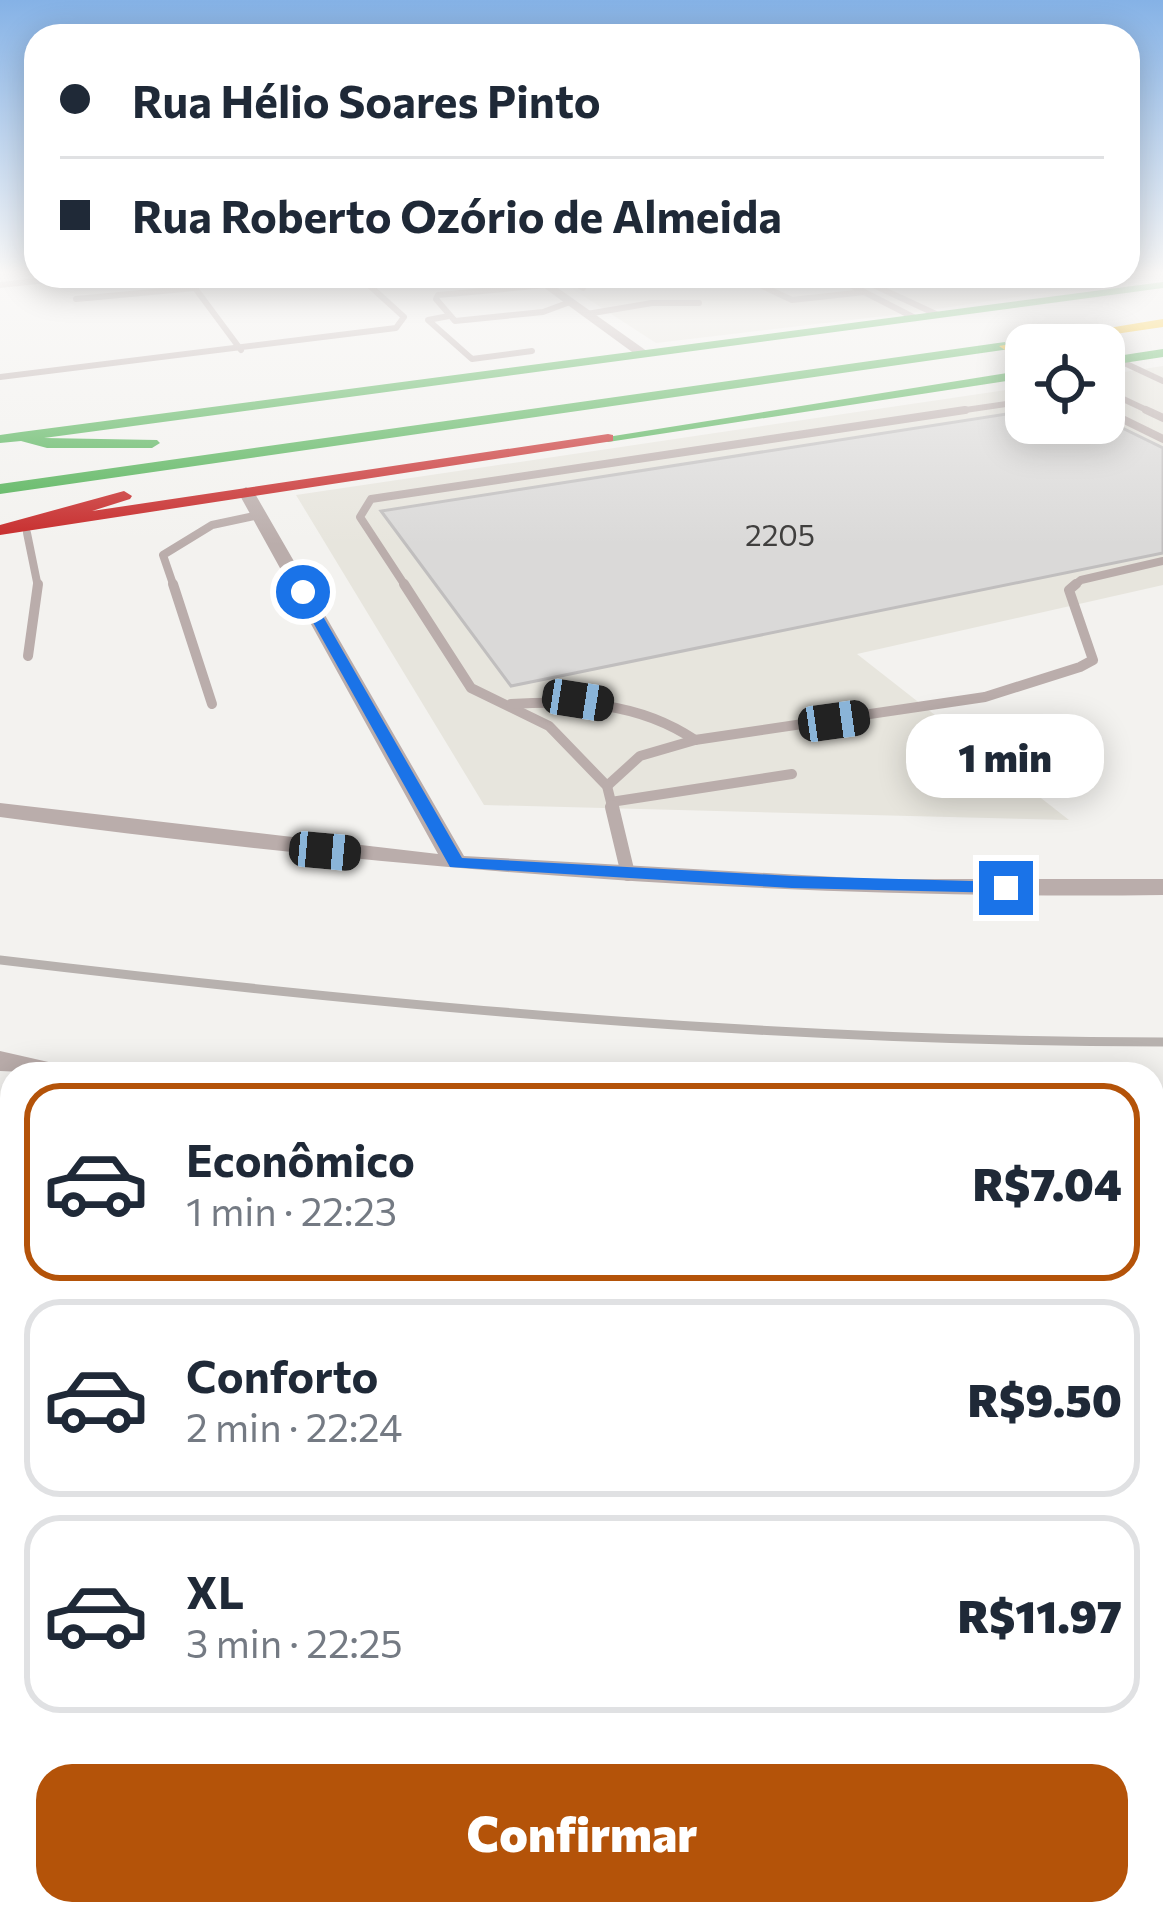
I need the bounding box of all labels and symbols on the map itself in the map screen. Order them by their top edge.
house number: 2205 [745,515,815,552]
route start [276,565,330,619]
car [540,677,616,723]
car [796,698,872,744]
callout: 1 min [907,714,1105,798]
car [288,830,362,872]
route end [979,861,1033,915]

